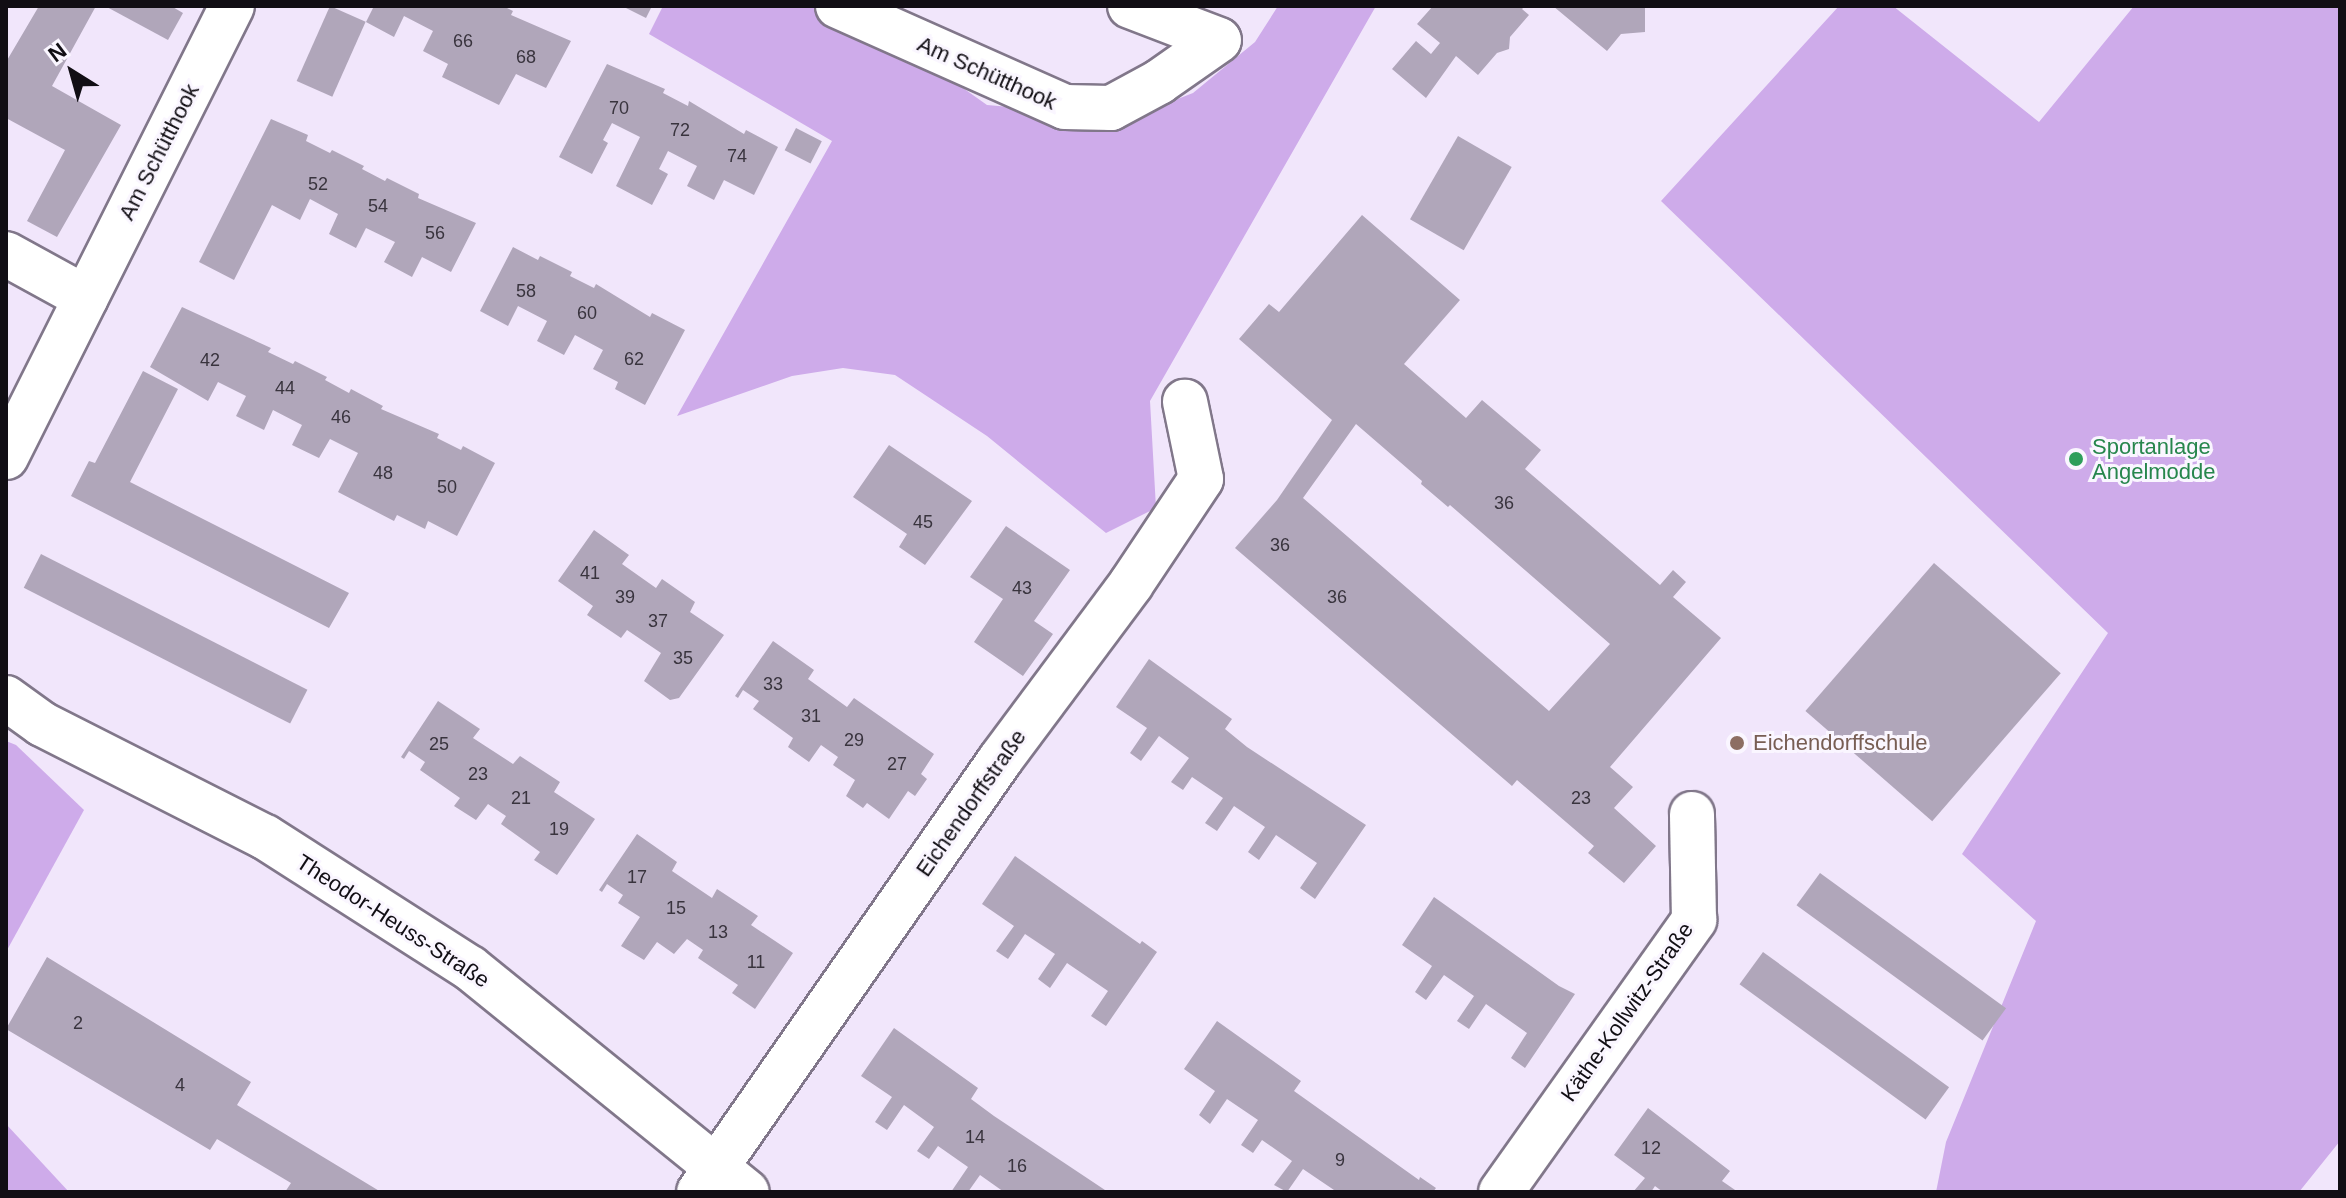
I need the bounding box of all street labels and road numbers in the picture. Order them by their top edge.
street label: Am Schütthook [913,31,1061,115]
street label: Am Schütthook [113,80,205,224]
street label: Eichendorffstraße [911,724,1031,882]
street label: Theodor-Heuss-Straße [291,849,495,993]
street label: Käthe-Kollwitz-Straße [1555,917,1699,1107]

